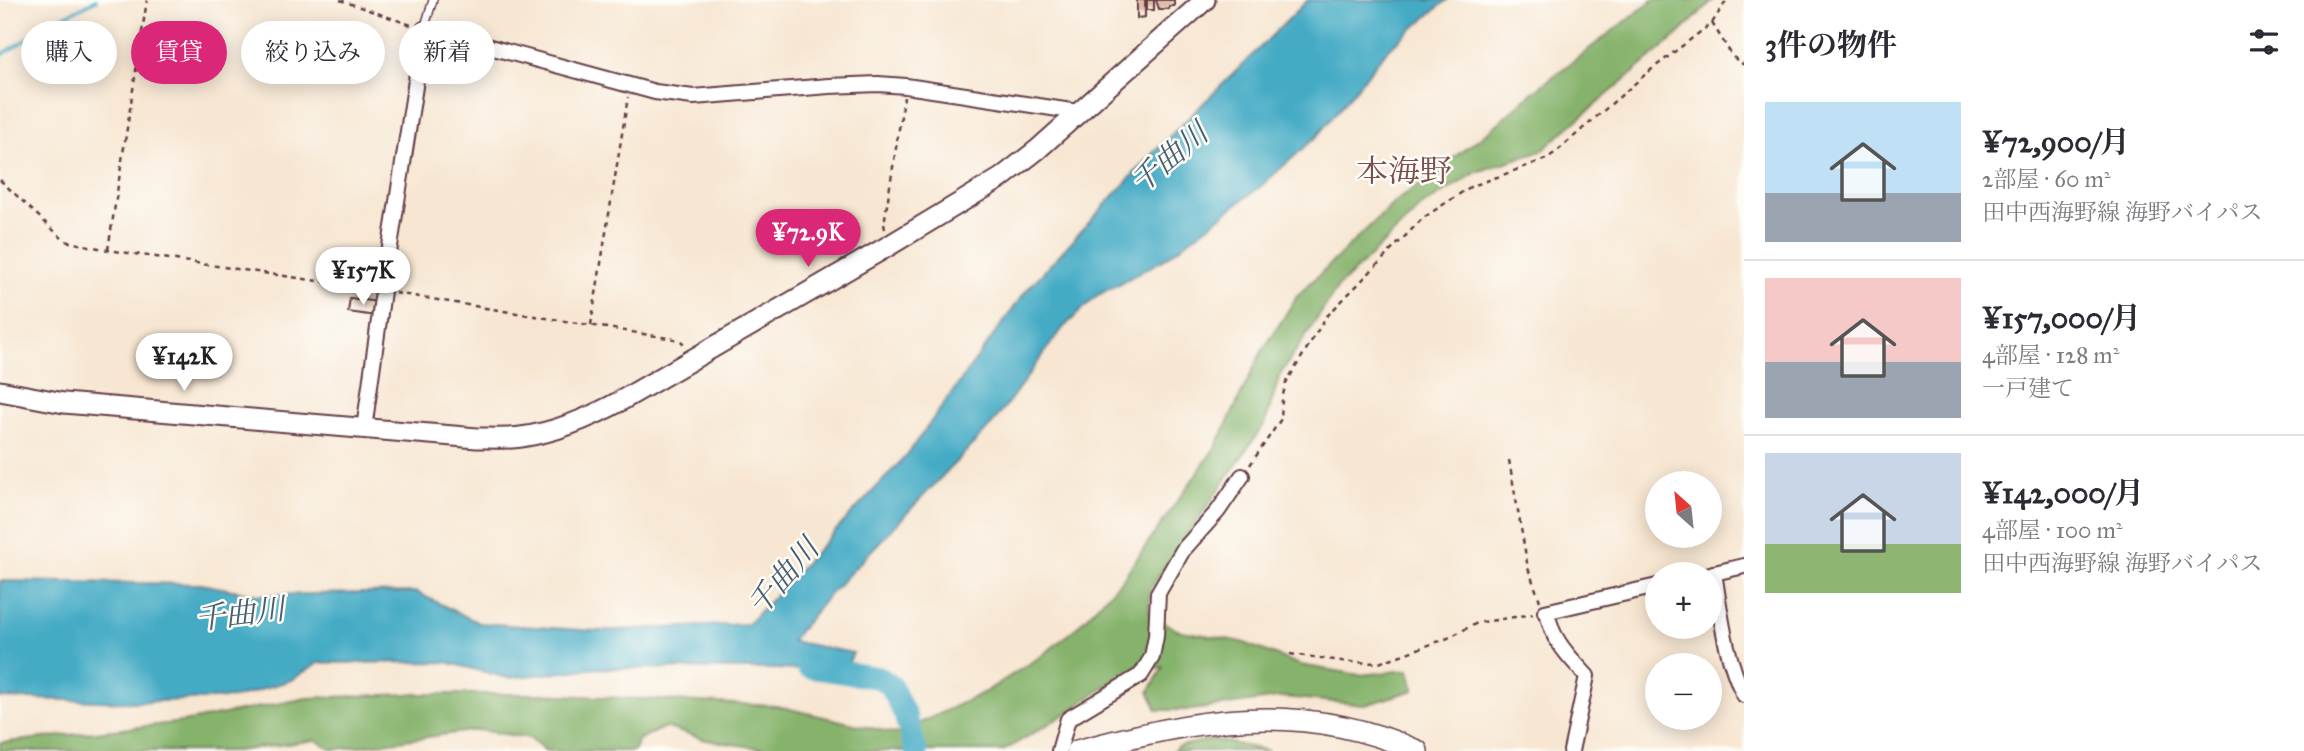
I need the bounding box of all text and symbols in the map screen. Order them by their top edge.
chip: 購入 [21,21,117,84]
chip: 賃貸 [131,21,227,84]
chip: 絞り込み [241,21,385,84]
chip: 新着 [399,21,495,84]
icon: filters [2245,23,2283,61]
text: 3件の物件 [1765,27,1897,63]
water label: 千曲川 [1123,113,1217,201]
text: ¥72,900/月 [1982,124,2130,160]
icon: home [1821,130,1905,214]
district label: 本海野 [1356,152,1452,191]
text: 2部屋 · 60 m² [1982,165,2110,193]
text: 田中西海野線 海野バイパス [1982,198,2263,226]
pin: ¥72.9K [751,210,865,269]
text: ¥72.9K [772,218,844,246]
pin: ¥157K [314,247,412,307]
text: ¥157K [331,256,395,284]
text: ¥157,000/月 [1982,300,2141,336]
icon: home [1821,306,1905,390]
pin: ¥142K [135,334,233,393]
text: 4部屋 · 128 m² [1982,341,2119,369]
text: ¥142K [152,342,216,370]
text: 一戸建て [1982,374,2074,402]
north arrow [1645,471,1722,548]
map controls [1645,471,1722,730]
text: ¥142,000/月 [1982,475,2144,511]
icon: home [1821,481,1905,565]
text: 4部屋 · 100 m² [1982,516,2122,544]
water label: 千曲川 [740,529,828,623]
text: 田中西海野線 海野バイパス [1982,549,2263,577]
button: + [1645,562,1722,639]
water label: 千曲川 [193,590,290,637]
button: − [1645,653,1722,730]

